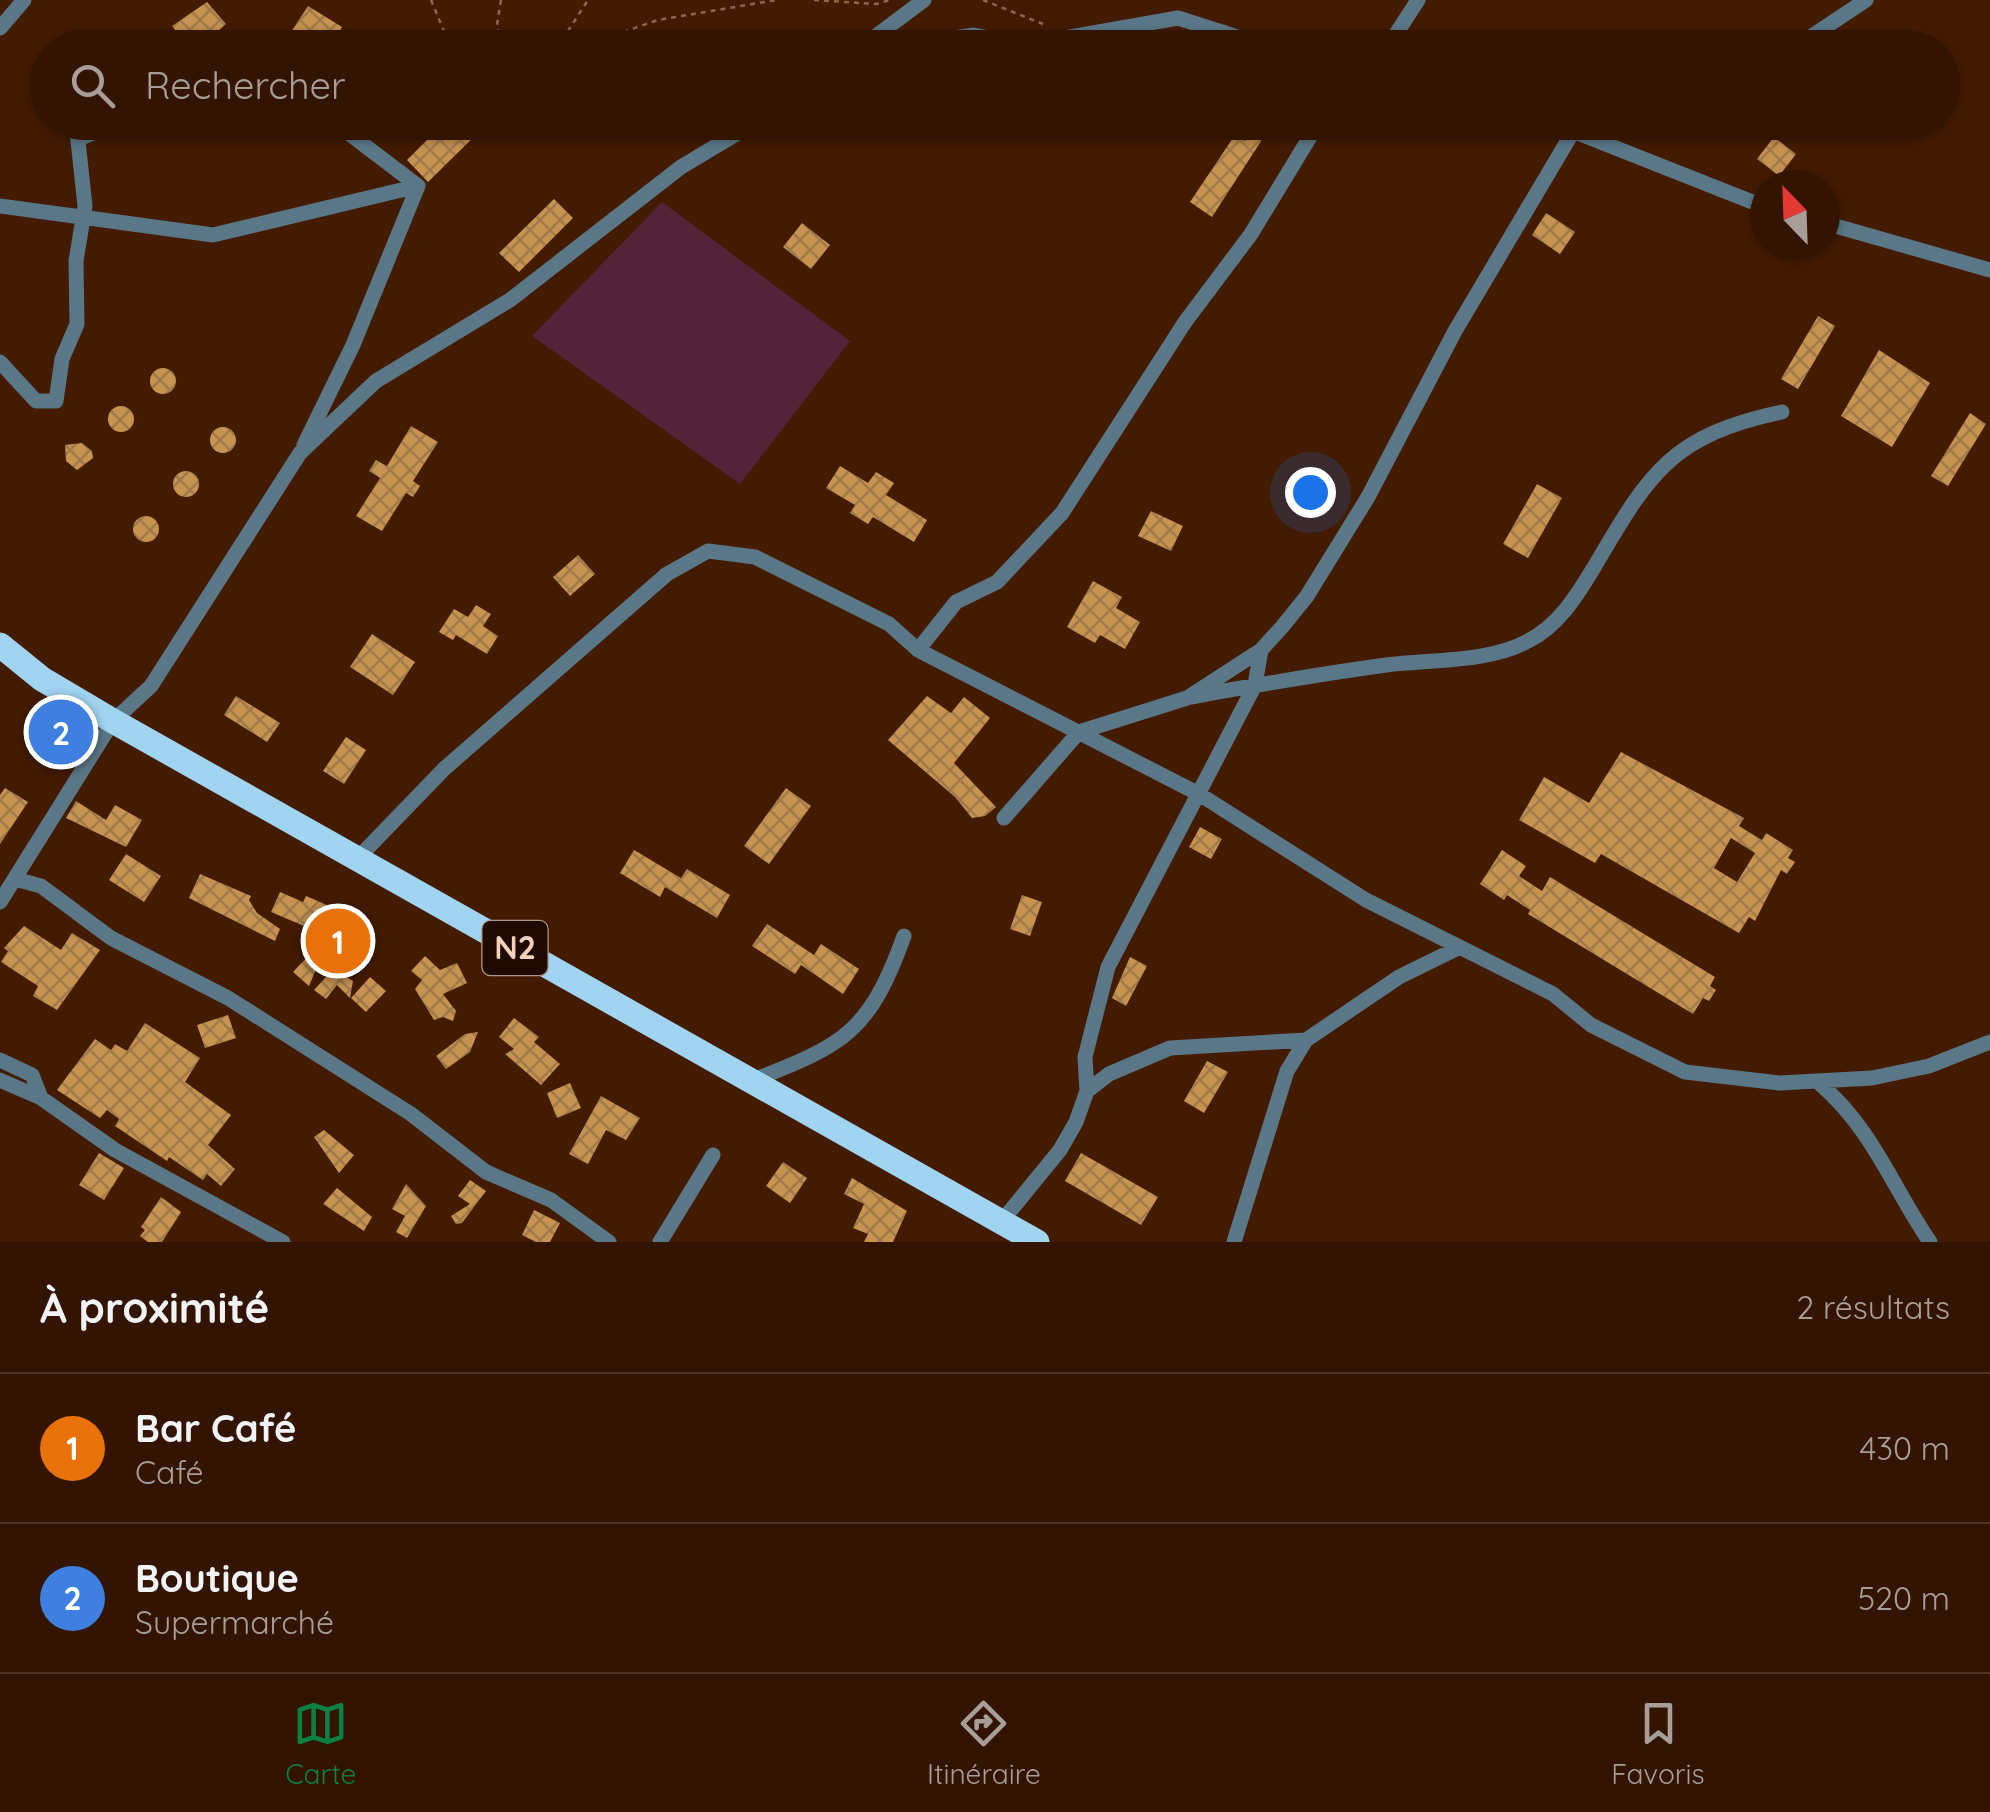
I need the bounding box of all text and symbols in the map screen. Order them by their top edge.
search box [30,30,1960,140]
icon: search [65,58,120,113]
text: Rechercher [145,61,346,109]
north arrow [1750,170,1840,260]
your location [1285,467,1336,518]
pin: 2 [28,694,94,770]
pin: 1 [306,904,370,978]
road number: N2 [482,921,548,975]
text: À proximité [40,1281,269,1334]
text: 2 résultats [1797,1287,1950,1327]
text: Bar Café [135,1404,296,1452]
text: 1 [66,1428,79,1468]
text: 430 m [1859,1428,1950,1468]
text: Café [135,1452,204,1492]
text: Boutique [135,1554,299,1602]
text: 2 [63,1578,82,1618]
text: 520 m [1858,1578,1950,1618]
text: Supermarché [135,1602,334,1642]
tab: Carte [285,1696,356,1791]
tab: Itinéraire [927,1696,1041,1791]
tab: Favoris [1611,1696,1705,1791]

